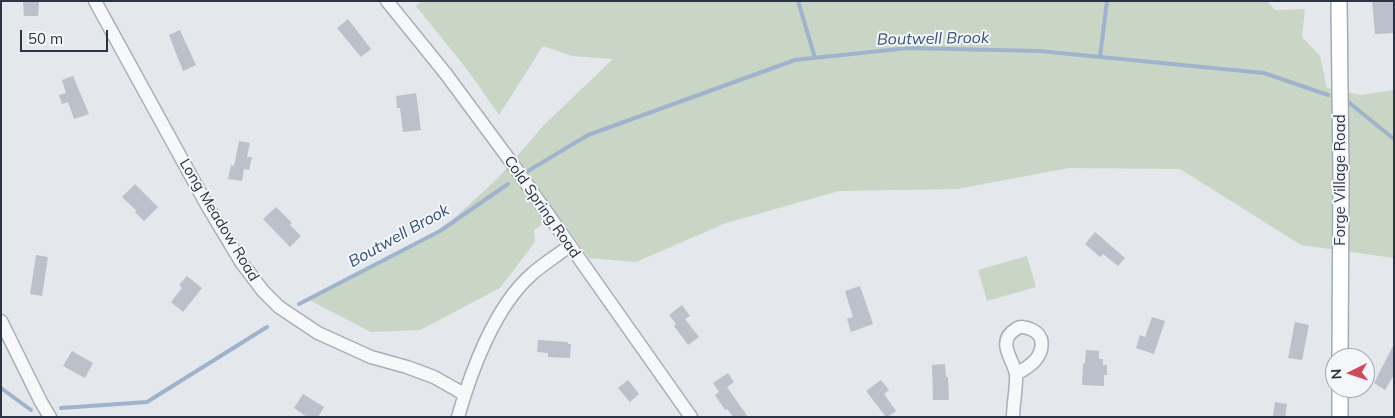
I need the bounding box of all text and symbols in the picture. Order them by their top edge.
scale bar [22,20,110,52]
water label: Boutwell Brook [877,28,989,50]
text: 50 m [28,29,63,48]
street label: Forge Village Road [1331,114,1349,246]
street label: Cold Spring Road [500,152,584,262]
street label: Long Meadow Road [175,156,263,284]
water label: Boutwell Brook [345,200,453,272]
north arrow [1325,348,1375,398]
text: N [1327,368,1345,380]

